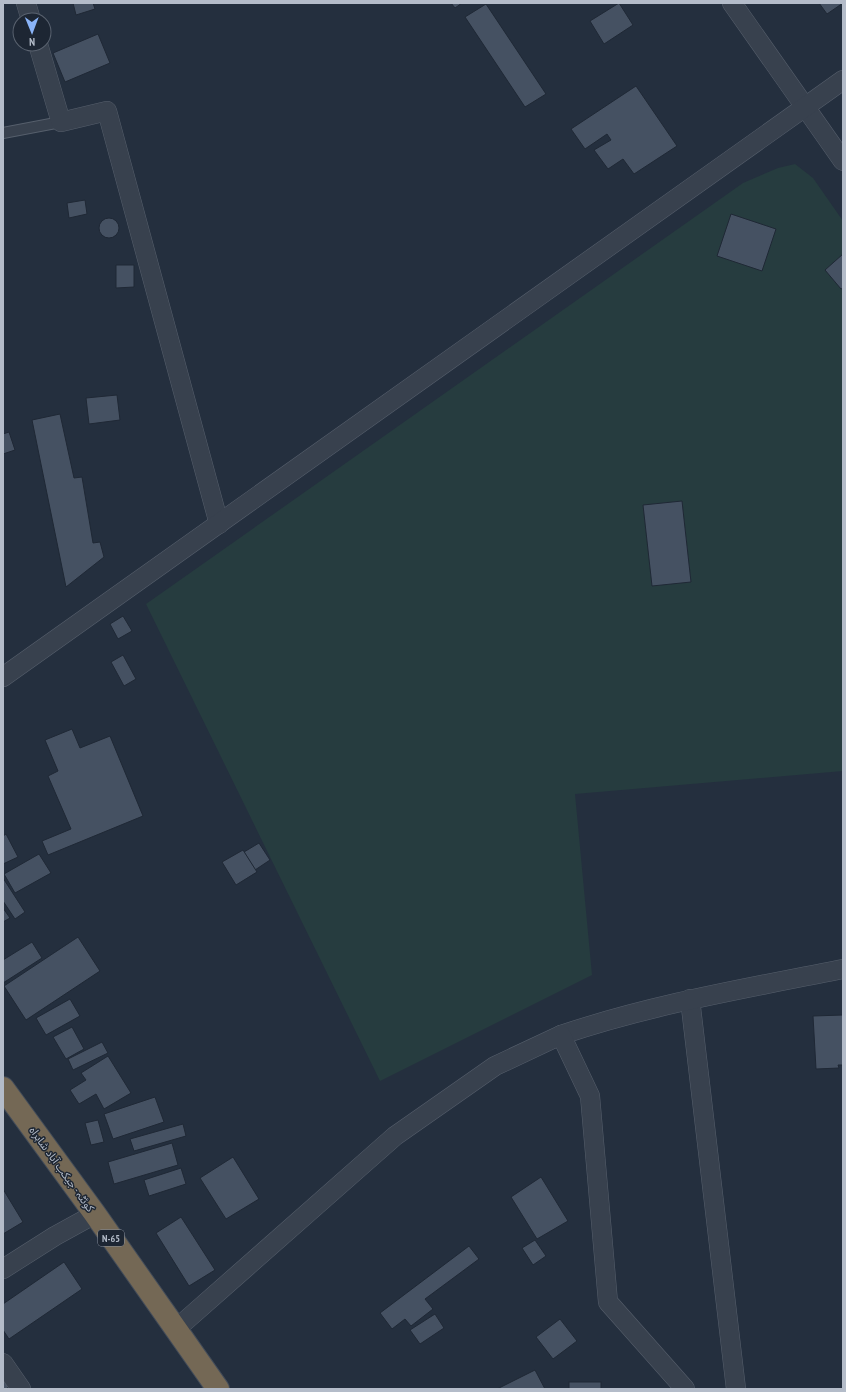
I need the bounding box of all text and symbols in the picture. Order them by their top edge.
north arrow [12,12,52,52]
text: N [29,35,35,49]
street label: کوئٹہ - جیکب آباد شاہراہ [26,1124,98,1215]
road number: N-65 [98,1230,124,1246]

